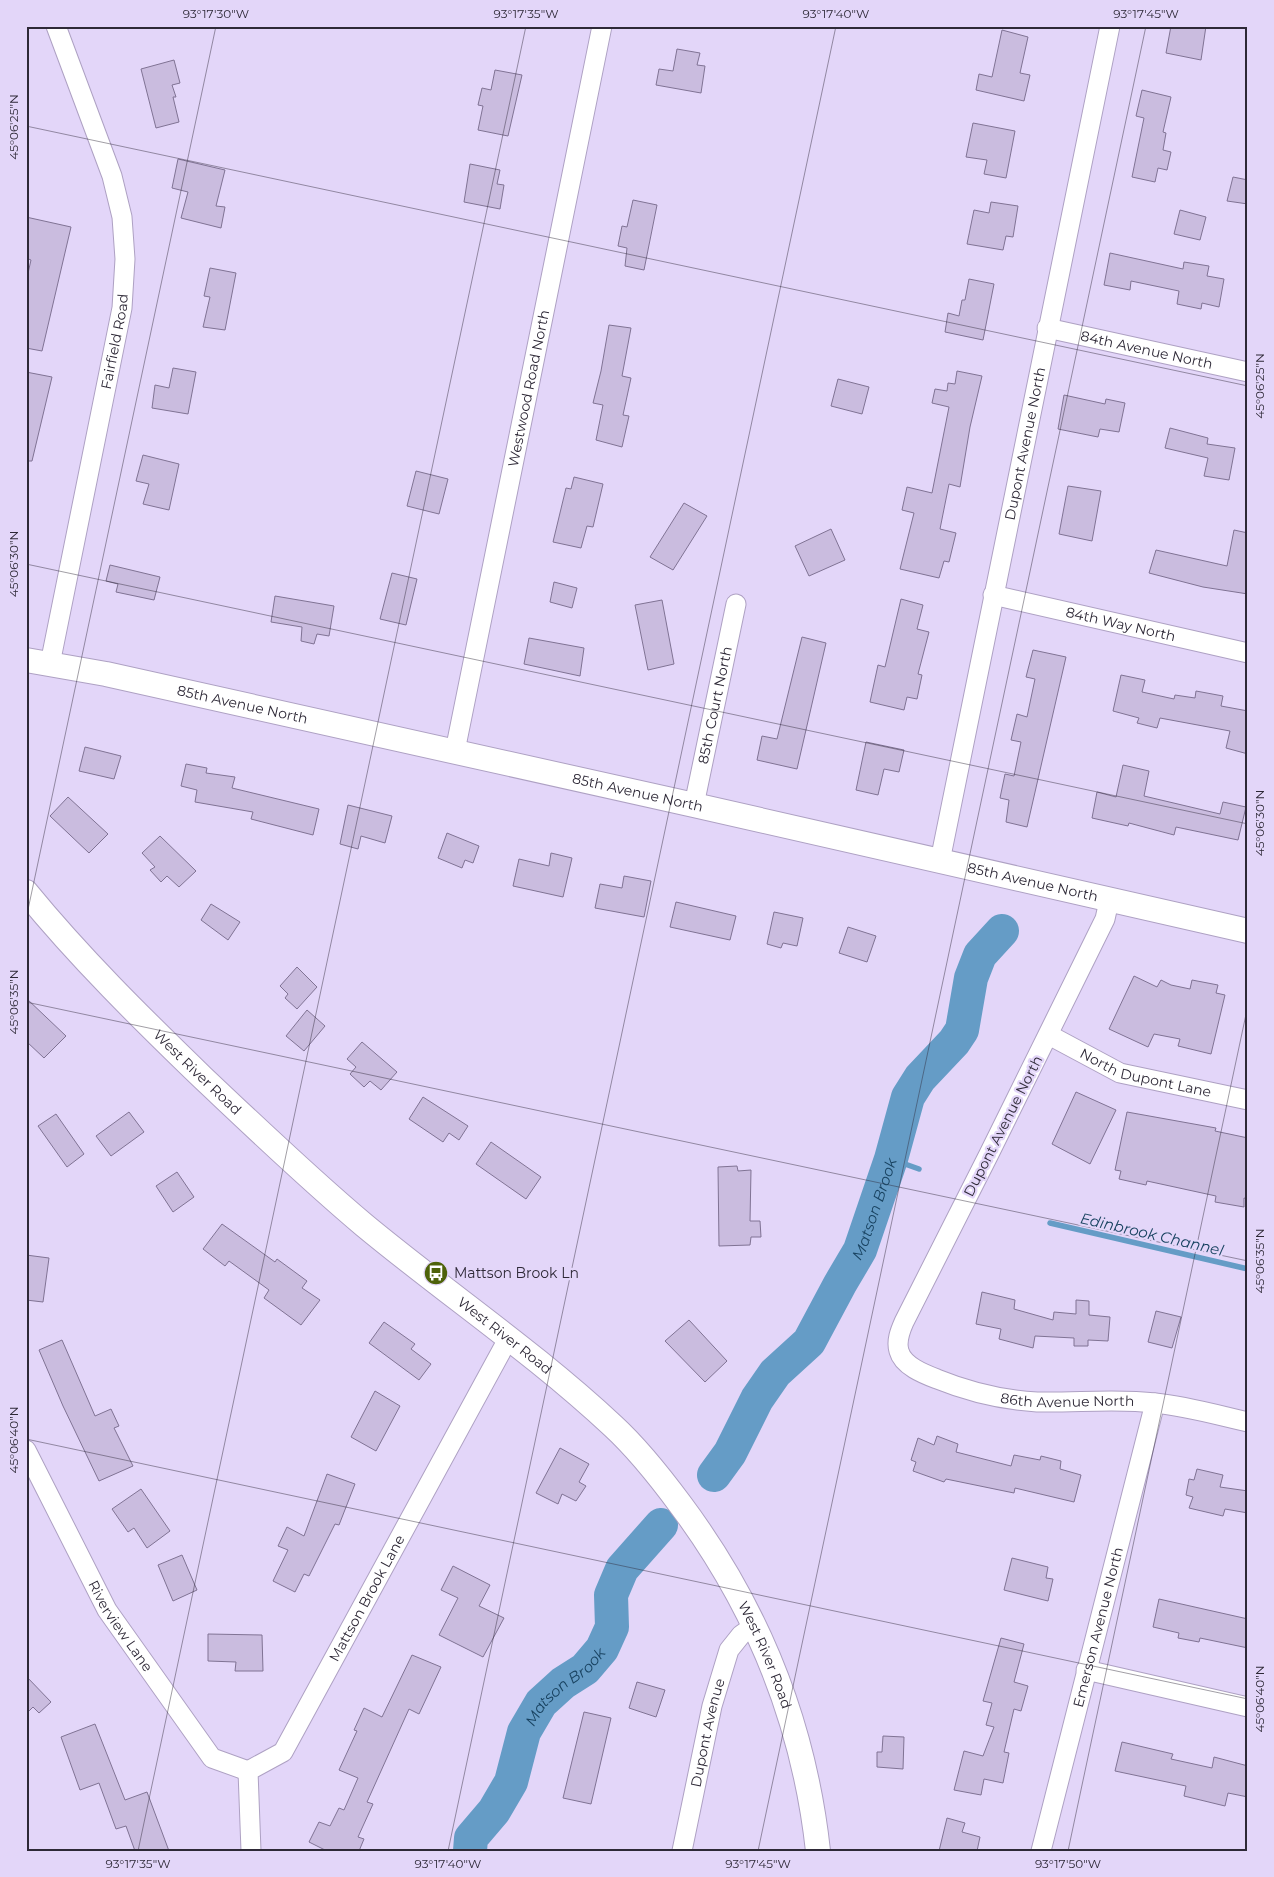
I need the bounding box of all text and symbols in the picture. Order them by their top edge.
text: 93°17'30"W [183,6,249,21]
text: 93°17'35"W [494,6,558,21]
text: 93°17'40"W [803,6,869,21]
text: 93°17'45"W [1113,6,1179,21]
text: 45°06'25"N [6,94,21,160]
street label: Fairfield Road [97,293,132,391]
street label: Westwood Road North [504,308,553,469]
street label: 84th Avenue North [1079,327,1214,373]
text: 45°06'25"N [1252,353,1267,419]
street label: Dupont Avenue North [1001,365,1049,522]
text: 45°06'30"N [6,531,21,597]
street label: 84th Way North [1064,603,1177,645]
street label: 85th Court North [694,645,736,766]
street label: 85th Avenue North [175,681,310,728]
street label: 85th Avenue North [571,769,705,816]
text: 45°06'30"N [1252,790,1267,856]
street label: 85th Avenue North [966,858,1100,906]
text: 45°06'35"N [6,969,21,1035]
street label: West River Road [150,1026,245,1119]
street label: North Dupont Lane [1077,1044,1213,1101]
street label: Dupont Avenue North [960,1053,1046,1199]
water label: Matson Brook [847,1154,901,1263]
water label: Edinbrook Channel [1079,1208,1225,1260]
text: 45°06'35"N [1252,1228,1267,1294]
bus stop icon: Mattson Brook Ln [423,1260,449,1286]
place label: Mattson Brook Ln [454,1264,579,1282]
street label: West River Road [454,1293,556,1378]
street label: 86th Avenue North [999,1389,1135,1411]
text: 45°06'40"N [6,1407,21,1473]
street label: Mattson Brook Lane [325,1532,409,1665]
street label: Emerson Avenue North [1069,1545,1127,1709]
street label: Riverview Lane [84,1577,157,1675]
street label: West River Road [734,1598,796,1711]
water label: Matson Brook [520,1642,610,1729]
text: 45°06'40"N [1252,1666,1267,1732]
street label: Dupont Avenue [686,1676,729,1789]
text: 93°17'35"W [106,1856,170,1871]
text: 93°17'40"W [415,1856,481,1871]
text: 93°17'45"W [725,1856,791,1871]
text: 93°17'50"W [1035,1856,1101,1871]

